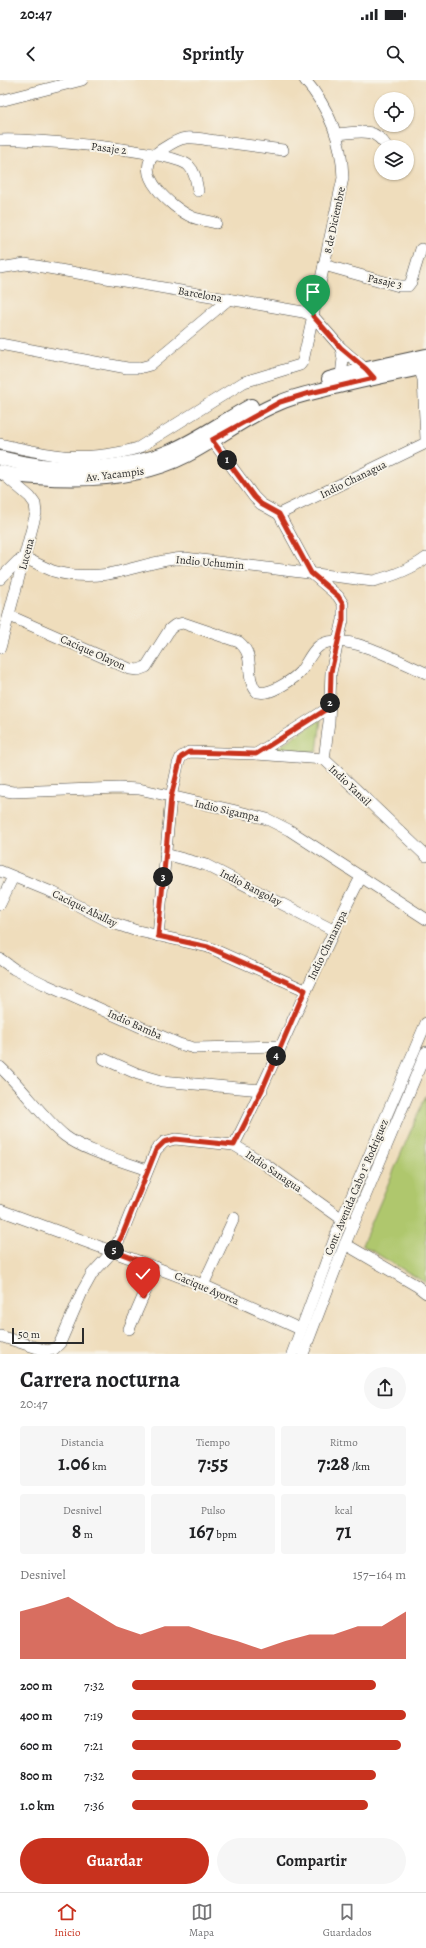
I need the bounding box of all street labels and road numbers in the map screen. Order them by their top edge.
street label: Pasaje 2 [90,139,128,158]
street label: 8 de Diciembre [320,185,349,255]
street label: Pasaje 3 [366,271,404,292]
street label: Barcelona [177,283,224,306]
street label: Indio Chanagua [317,457,390,502]
street label: Av. Yacampis [84,464,145,486]
street label: Lucena [15,536,38,572]
street label: Indio Uchumin [175,552,245,573]
street label: Cacique Olayon [58,631,128,674]
street label: Indio Yansil [325,761,374,809]
street label: Indio Sigampa [193,796,262,825]
street label: Indio Bangolay [217,865,284,910]
street label: Cacique Aballay [50,886,120,931]
street label: Indio Chanampa [304,907,351,983]
street label: Indio Bamba [105,1006,165,1043]
street label: Cont. Avenida Cabo 1° Rodriguez [321,1117,392,1257]
street label: Indio Sanagua [243,1147,306,1196]
street label: Cacique Ayorca [172,1268,242,1309]

